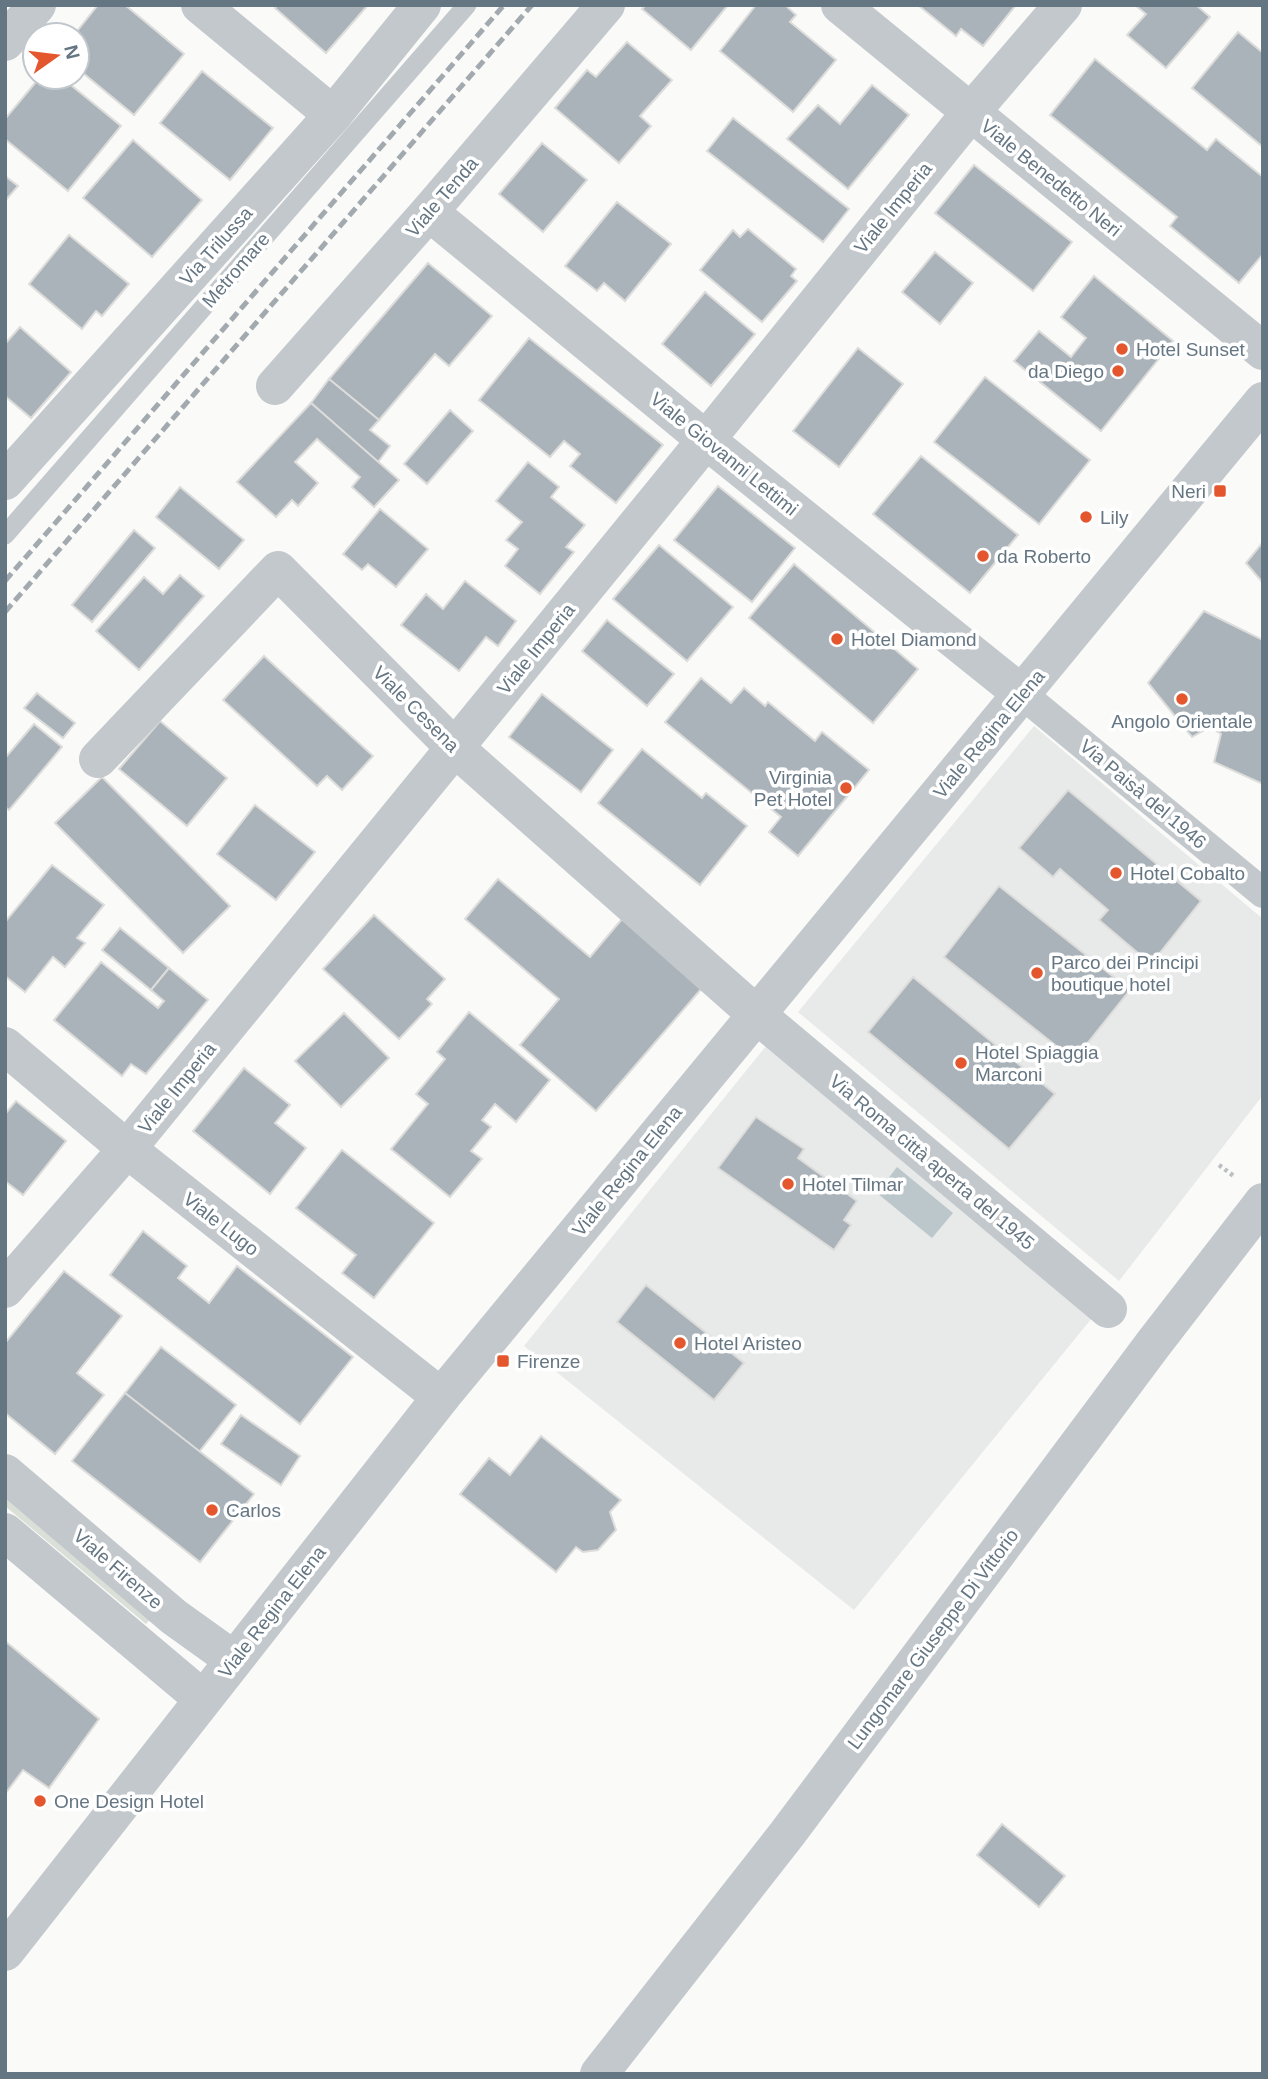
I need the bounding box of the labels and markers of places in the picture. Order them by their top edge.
place label: Hotel Sunset [1136,339,1246,360]
marker: Hotel Sunset [1114,341,1130,357]
place label: da Diego [1028,361,1104,382]
marker: da Diego [1110,363,1126,379]
place label: Neri [1171,481,1206,502]
marker: Neri [1212,483,1228,499]
place label: Lily [1100,507,1129,528]
marker: Lily [1078,509,1094,525]
place label: da Roberto [997,546,1091,567]
marker: da Roberto [975,548,991,564]
place label: Hotel Diamond [851,629,977,650]
marker: Hotel Diamond [829,631,845,647]
marker: Angolo Orientale [1174,691,1190,707]
place label: Angolo Orientale [1111,711,1253,732]
place label: Virginia Pet Hotel [754,767,832,810]
marker: Virginia Pet Hotel [838,780,854,796]
place label: Hotel Cobalto [1130,863,1245,884]
marker: Hotel Cobalto [1108,865,1124,881]
place label: Parco dei Principi boutique hotel [1051,952,1199,995]
marker: Parco dei Principi boutique hotel [1029,965,1045,981]
place label: Hotel Spiaggia Marconi [975,1042,1099,1085]
marker: Hotel Spiaggia Marconi [953,1055,969,1071]
place label: Hotel Tilmar [802,1174,904,1195]
marker: Hotel Tilmar [780,1176,796,1192]
place label: Hotel Aristeo [694,1333,802,1354]
marker: Hotel Aristeo [672,1335,688,1351]
place label: Firenze [517,1351,580,1372]
marker: Firenze [495,1353,511,1369]
place label: Carlos [226,1500,281,1521]
marker: Carlos [204,1502,220,1518]
place label: One Design Hotel [54,1791,204,1812]
marker: One Design Hotel [32,1793,48,1809]

